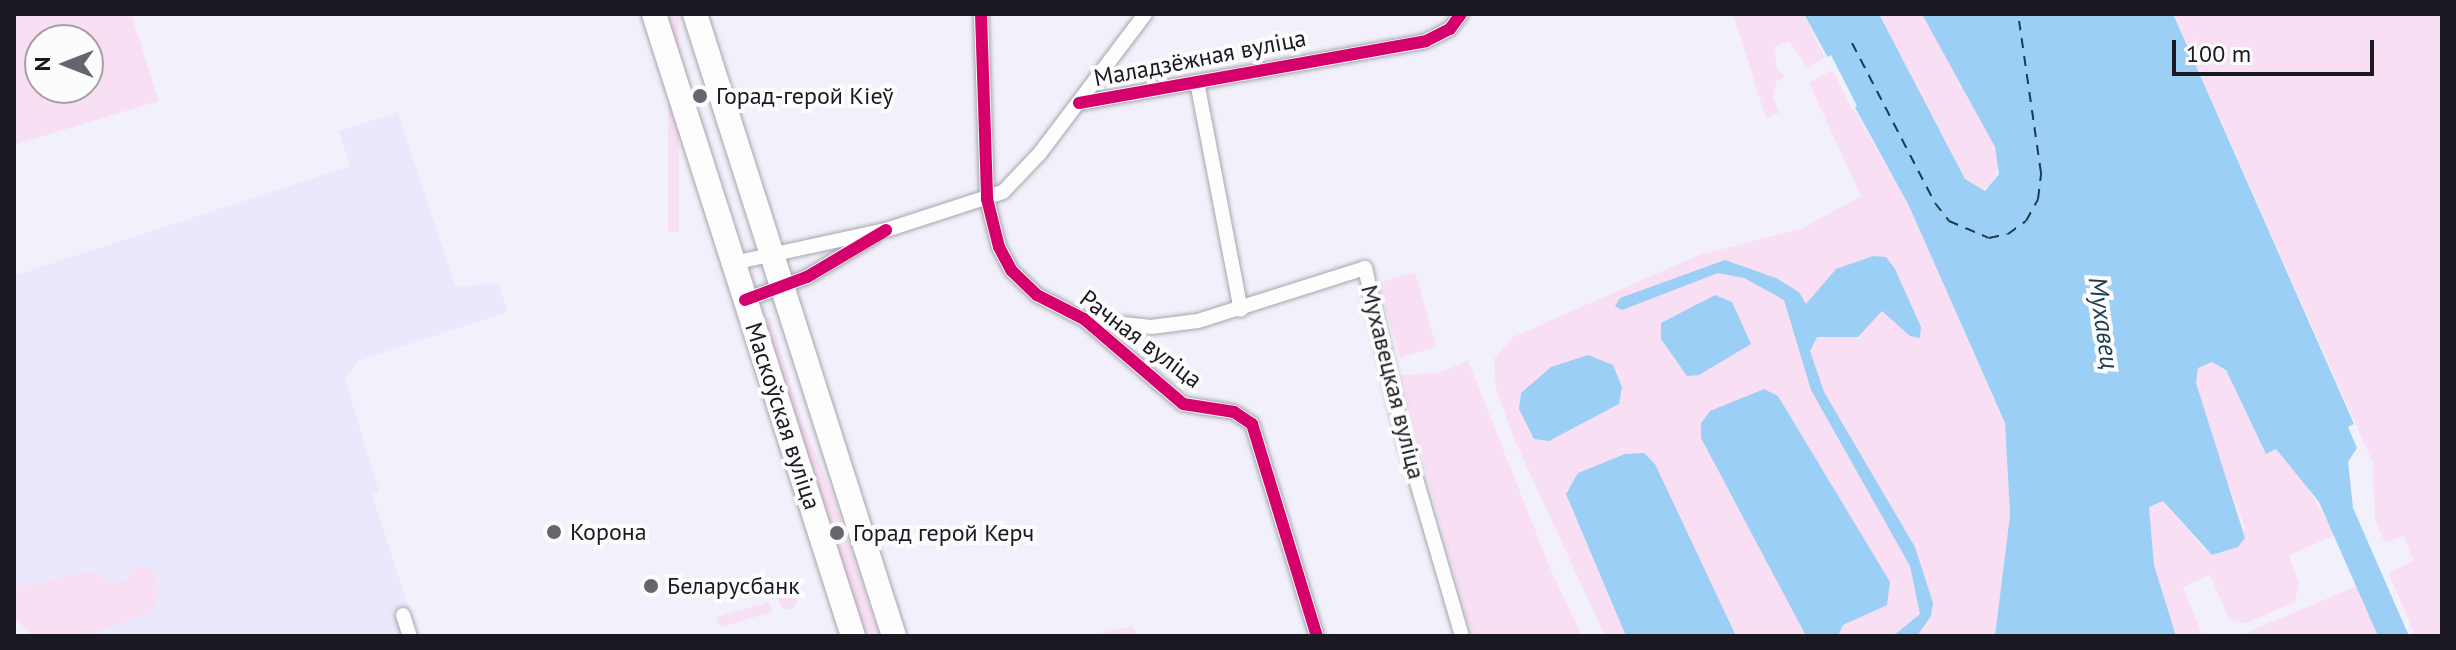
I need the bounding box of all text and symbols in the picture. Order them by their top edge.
street label: Маладзёжная вуліца [1092,23,1308,93]
north arrow [24,24,104,104]
scale bar [2176,24,2378,74]
text: 100 m [2186,38,2251,69]
text: N [28,57,56,71]
place label: Горад-герой Кіеў [716,82,893,110]
marker: Горад-герой Кіеў [691,87,709,105]
water label: Мухавец [2082,275,2126,371]
street label: Мухавецкая вуліца [1355,282,1431,482]
street label: Рачная вуліца [1074,284,1208,394]
street label: Маскоўская вуліца [739,319,827,513]
place label: Корона [570,518,647,546]
place label: Горад герой Керч [853,519,1034,547]
marker: Корона [545,523,563,541]
marker: Горад герой Керч [828,524,846,542]
place label: Беларусбанк [667,572,800,600]
marker: Беларусбанк [642,577,660,595]

